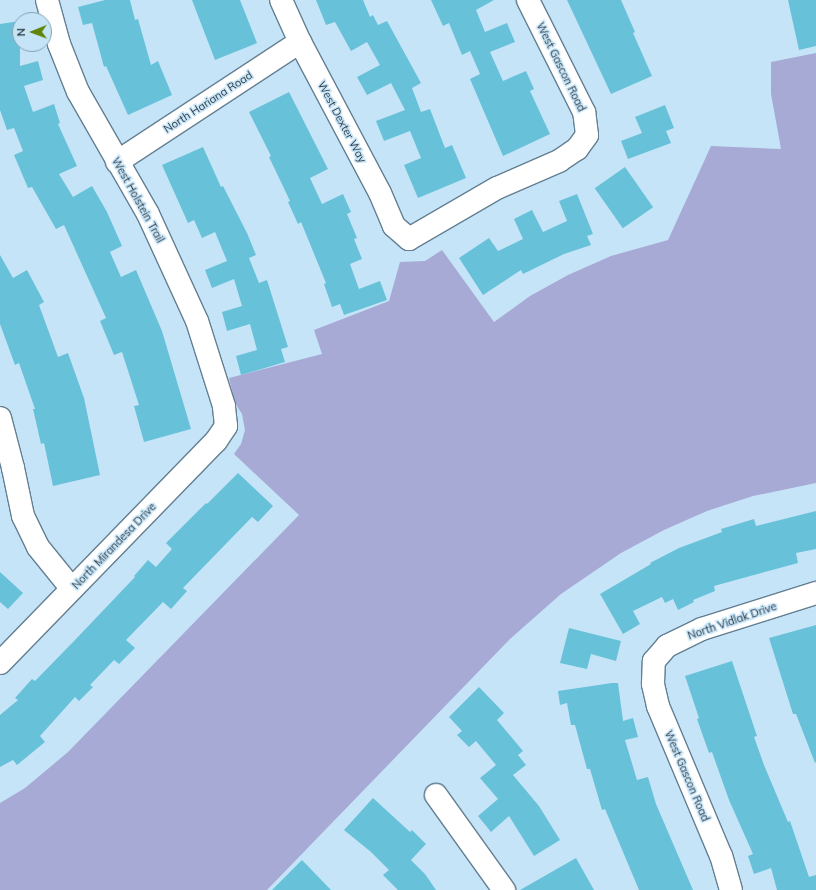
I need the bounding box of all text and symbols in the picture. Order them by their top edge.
north arrow [12,12,52,52]
street label: West Gascon Road [534,20,588,114]
text: N [14,28,28,36]
street label: North Hariana Road [161,68,255,136]
street label: West Dexter Way [315,79,369,165]
street label: West Holstein Trail [109,155,167,245]
street label: North Mirandesa Drive [69,500,159,592]
street label: North Vidlak Drive [686,600,778,642]
street label: West Gascon Road [662,728,712,824]

